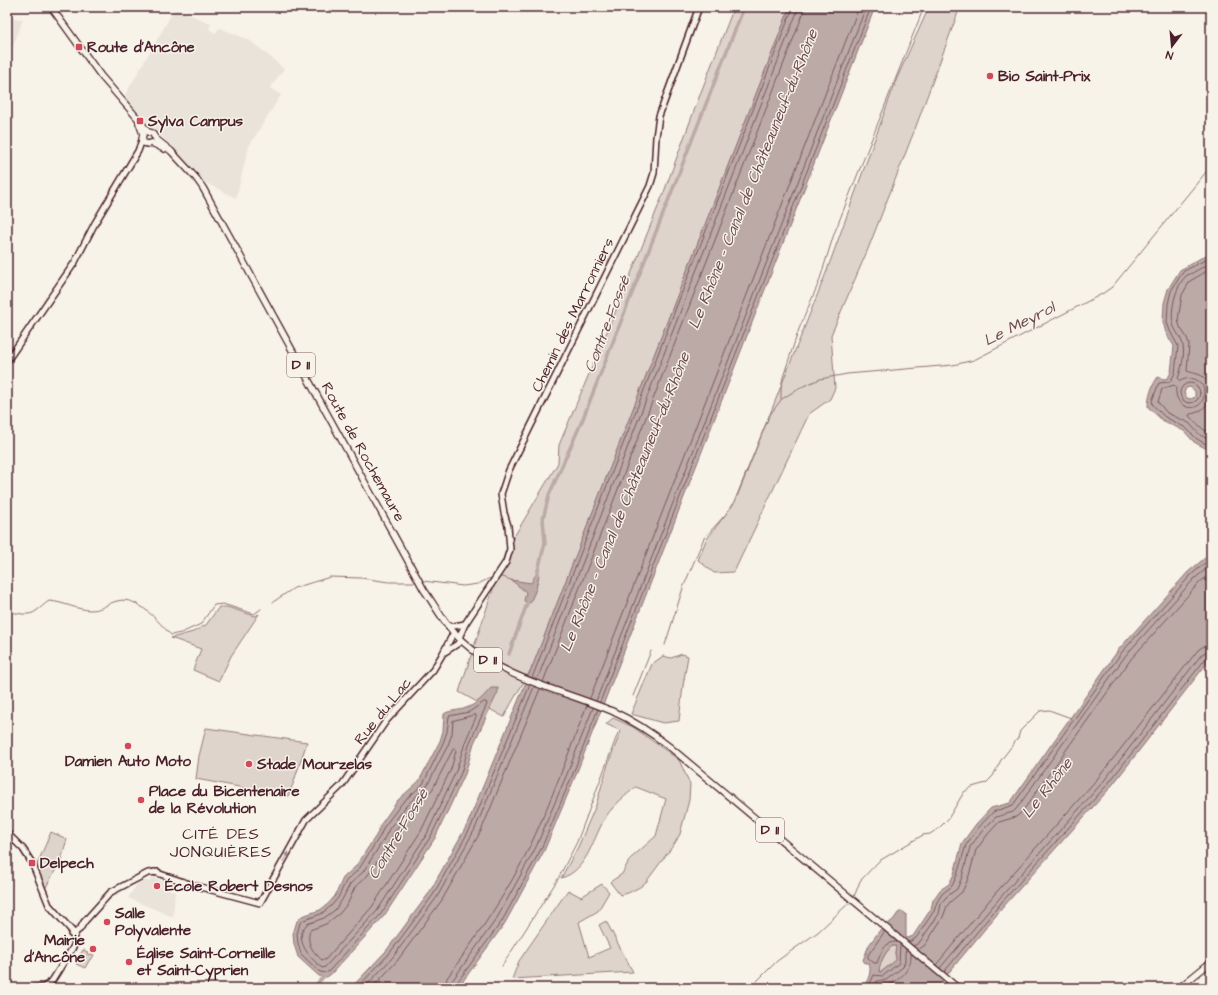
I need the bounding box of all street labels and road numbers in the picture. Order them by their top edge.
street label: Chemin des Marronniers [526,234,620,396]
road number: D 11 [287,353,315,377]
street label: Route de Rochemaure [316,379,410,525]
road number: D 11 [474,648,502,672]
street label: Rue du Lac [349,672,417,749]
road number: D 11 [756,818,784,842]

